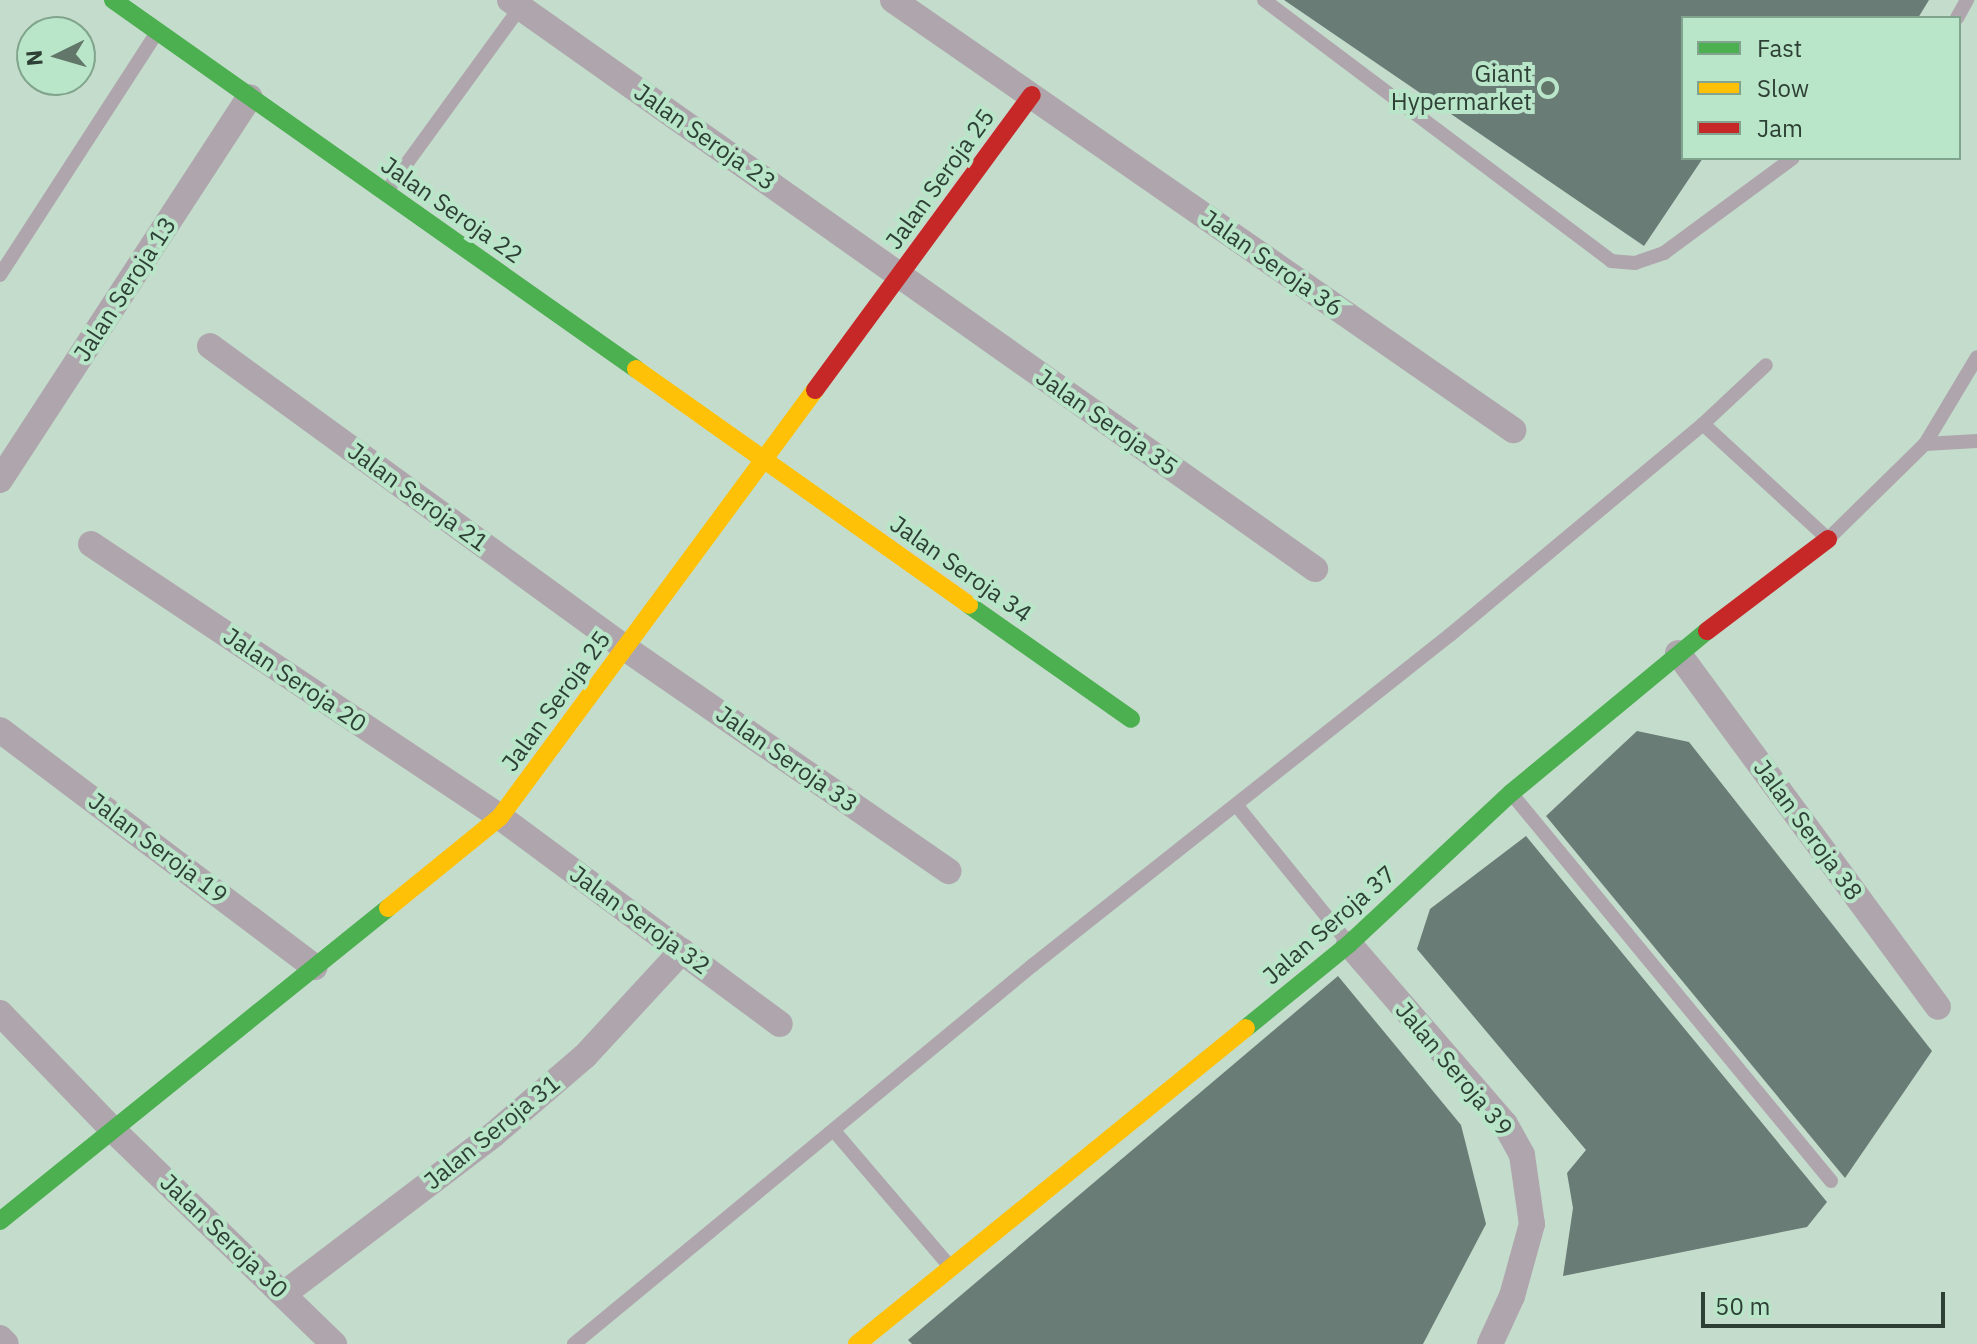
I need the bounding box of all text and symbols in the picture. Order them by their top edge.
north arrow [16,16,96,96]
legend [1681,16,1961,160]
text: Fast [1757,32,1802,64]
text: N [18,49,49,67]
place label: Giant Hypermarket [1391,60,1532,116]
text: Slow [1757,72,1809,104]
street label: Jalan Seroja 23 [629,78,781,196]
marker: Giant Hypermarket [1539,79,1557,97]
street label: Jalan Seroja 25 [879,103,1001,255]
text: Jam [1757,112,1803,144]
street label: Jalan Seroja 22 [376,151,528,269]
street label: Jalan Seroja 36 [1196,204,1348,322]
street label: Jalan Seroja 13 [68,211,182,367]
street label: Jalan Seroja 35 [1031,363,1183,481]
street label: Jalan Seroja 21 [342,436,494,558]
street label: Jalan Seroja 34 [885,510,1037,628]
street label: Jalan Seroja 20 [218,622,372,738]
street label: Jalan Seroja 25 [495,625,617,777]
street label: Jalan Seroja 33 [711,700,863,818]
street label: Jalan Seroja 38 [1747,754,1869,906]
street label: Jalan Seroja 19 [83,786,233,910]
street label: Jalan Seroja 32 [564,859,716,981]
street label: Jalan Seroja 37 [1257,860,1401,990]
street label: Jalan Seroja 39 [1390,996,1518,1142]
street label: Jalan Seroja 31 [418,1069,566,1195]
street label: Jalan Seroja 30 [154,1168,294,1304]
scale bar [1705,1276,1949,1326]
text: 50 m [1715,1290,1770,1322]

